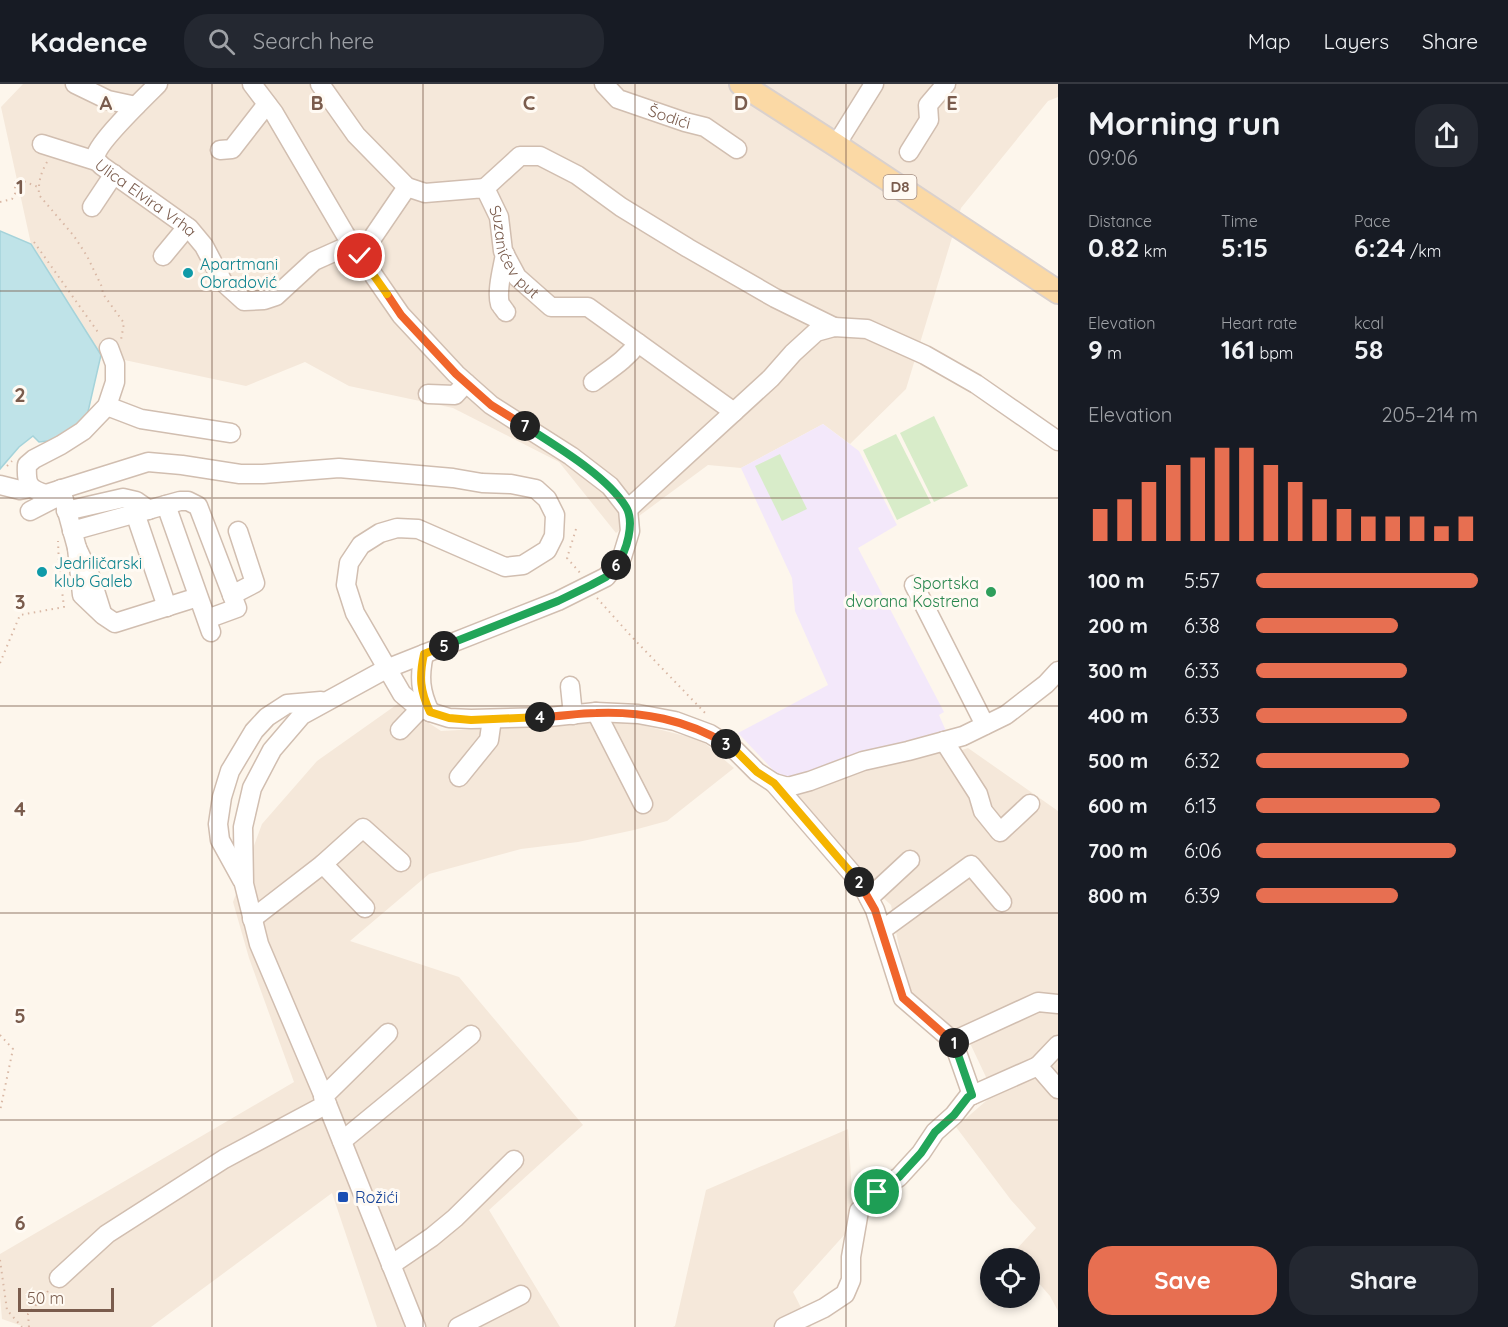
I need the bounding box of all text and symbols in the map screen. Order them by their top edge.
search box [184,14,604,68]
text: Kadence [30,24,148,59]
icon: search [205,25,238,58]
text: Search here [253,27,374,55]
text: Map [1248,28,1291,54]
text: Layers [1324,28,1389,54]
text: Share [1422,28,1478,54]
text: A [100,90,113,115]
text: B [310,90,324,115]
text: C [523,90,536,115]
text: D [734,90,748,115]
text: E [946,90,958,115]
street label: Šodići [646,100,693,133]
text: Morning run [1088,102,1281,143]
button: share [1415,104,1478,167]
text: 09:06 [1088,145,1137,170]
street label: Ulica Elvira Vrha [91,155,202,240]
text: 1 [16,174,24,199]
road number: D8 [884,175,916,199]
street label: Suzanićev put [485,202,544,302]
text: Distance [1088,211,1152,231]
text: Time [1221,211,1258,231]
text: Pace [1354,211,1390,231]
pin [334,230,385,281]
text: 0.82 [1088,231,1139,264]
text: 5:15 [1221,231,1268,264]
text: 6:24 [1354,231,1406,264]
icon: check [343,239,376,272]
text: km [1139,241,1167,261]
text: /km [1406,241,1441,261]
place label: Apartmani Obradović [200,254,278,292]
marker: Apartmani Obradović [181,266,195,280]
text: Elevation [1088,313,1155,333]
text: Heart rate [1221,313,1297,333]
text: kcal [1354,313,1384,333]
text: 9 [1088,333,1103,366]
text: 161 [1221,333,1255,366]
text: 58 [1354,333,1383,366]
text: m [1103,343,1122,363]
text: bpm [1255,343,1293,363]
text: 2 [14,382,26,407]
text: Elevation [1088,402,1172,427]
text: 205–214 m [1382,402,1478,427]
pin: 7 [510,411,540,441]
text: 7 [521,416,529,436]
pin: 6 [601,550,631,580]
place label: Jedriličarski klub Galeb [54,553,142,591]
text: 6 [612,555,620,575]
marker: Jedriličarski klub Galeb [35,565,49,579]
text: 100 m [1088,568,1144,593]
text: 5:57 [1184,568,1220,593]
place label: Sportska dvorana Kostrena [845,573,979,611]
marker: Sportska dvorana Kostrena [984,585,998,599]
text: 3 [15,589,25,614]
text: 200 m [1088,613,1148,638]
text: 6:38 [1184,613,1220,638]
pin: 5 [429,631,459,661]
text: 5 [439,636,449,656]
text: 300 m [1088,658,1147,683]
text: 6:33 [1184,658,1219,683]
pin: 4 [525,702,555,732]
text: 400 m [1088,703,1148,728]
text: 6:33 [1184,703,1219,728]
text: 4 [535,707,545,727]
pin: 3 [711,729,741,759]
text: 3 [722,734,730,754]
text: 500 m [1088,748,1148,773]
text: 6:32 [1184,748,1220,773]
text: 600 m [1088,793,1148,818]
text: 6:13 [1184,793,1216,818]
text: 4 [14,796,26,821]
text: 700 m [1088,838,1148,863]
text: 6:06 [1184,838,1221,863]
pin: 2 [844,867,874,897]
text: 2 [854,872,864,892]
text: 800 m [1088,883,1148,908]
text: 6:39 [1184,883,1220,908]
text: 5 [14,1003,26,1028]
pin: 1 [939,1028,969,1058]
text: 1 [951,1033,957,1053]
pin [851,1166,902,1217]
icon: arrive [860,1175,893,1208]
place label: Rožići [355,1187,398,1207]
marker: Rožići [336,1190,350,1204]
text: 6 [14,1210,26,1235]
button: Save [1088,1246,1277,1315]
button: Share [1289,1246,1478,1315]
map controls [980,1248,1040,1308]
button: locate [980,1248,1040,1308]
scale bar [18,1285,114,1312]
text: 50 m [27,1288,64,1308]

